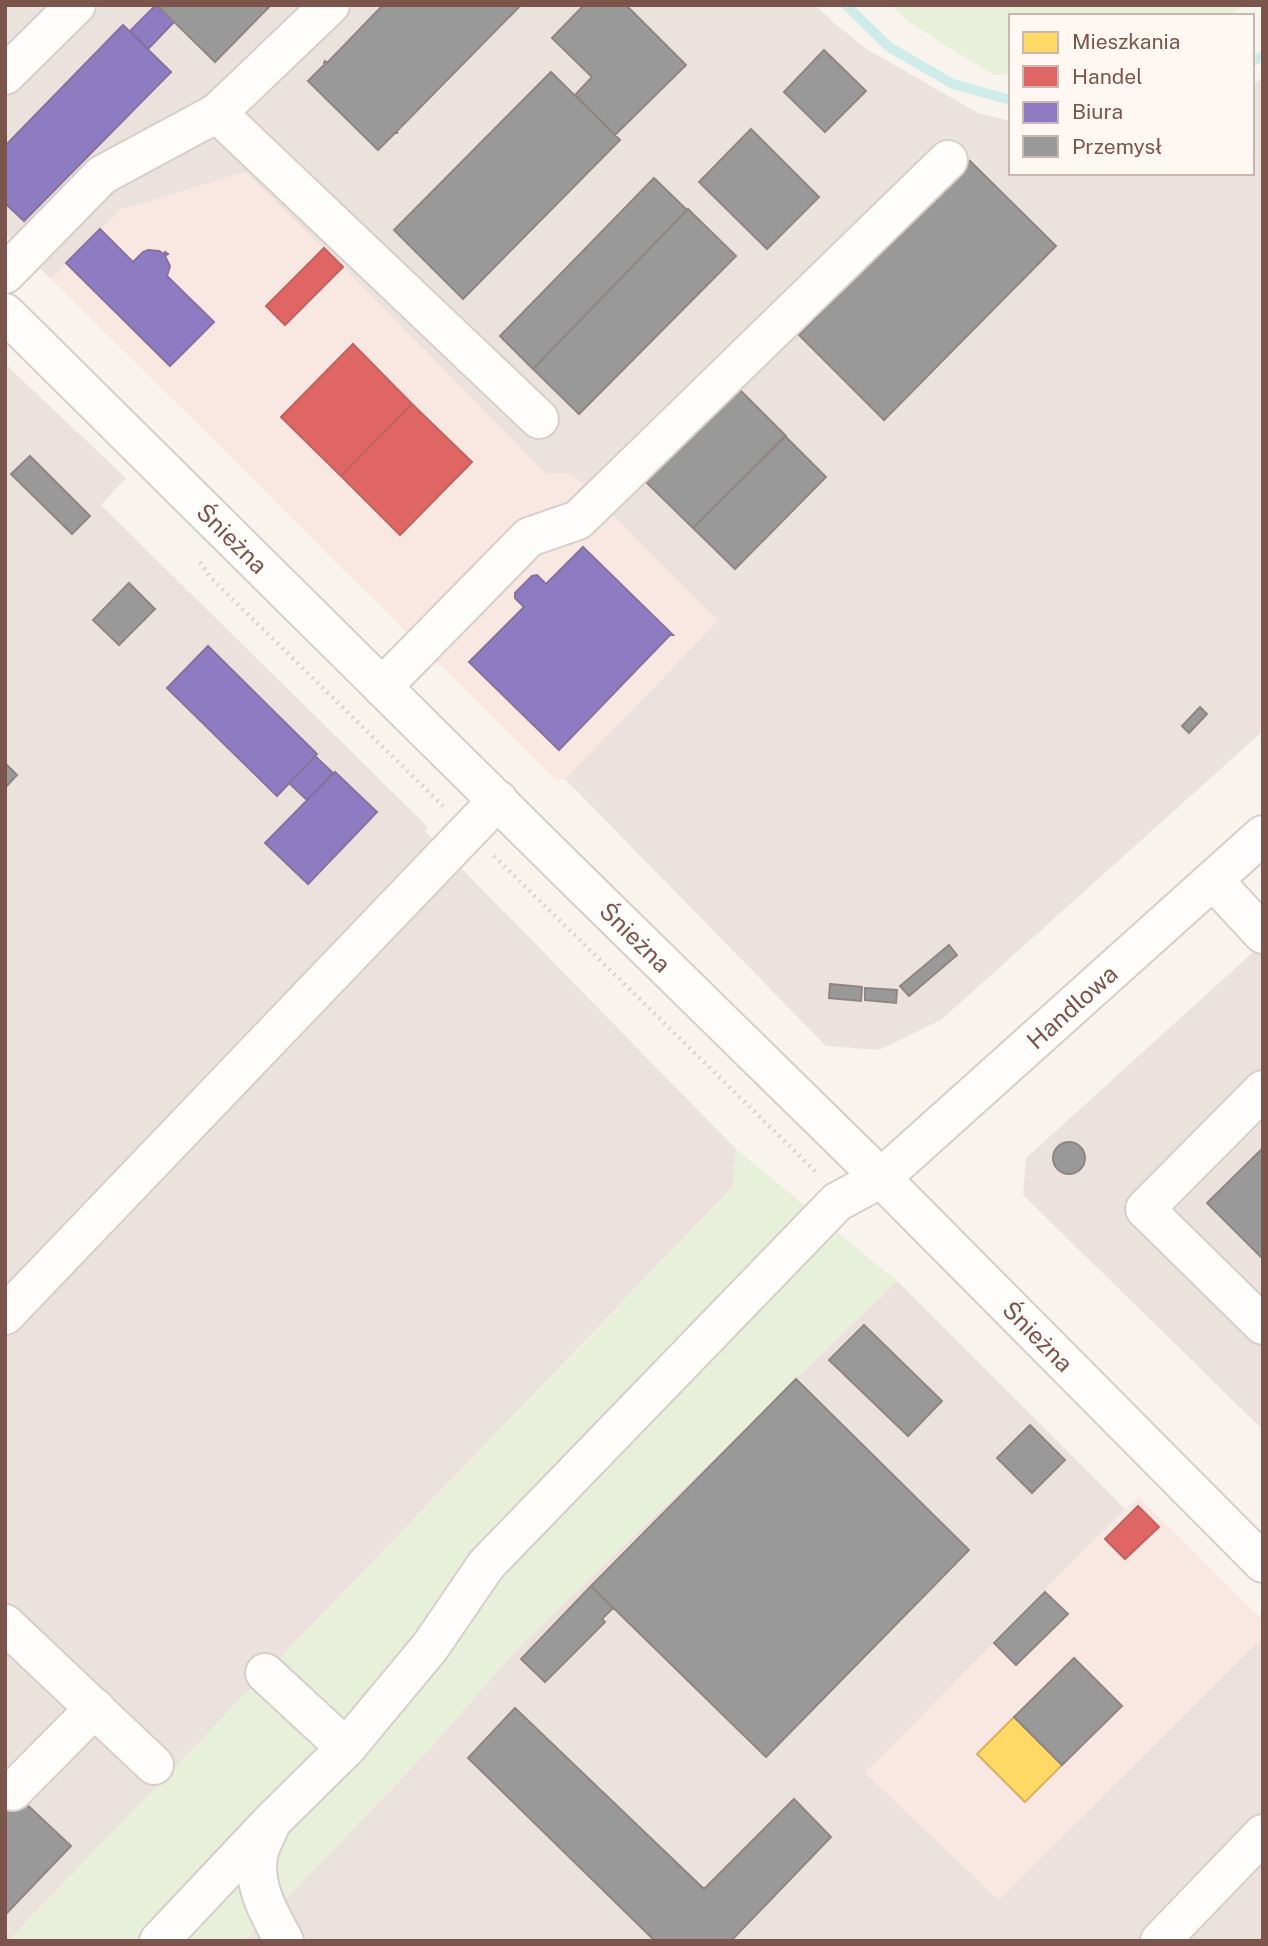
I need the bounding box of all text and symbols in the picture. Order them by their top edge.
legend [1009,14,1254,175]
text: Mieszkania [1072,29,1180,54]
text: Handel [1072,64,1143,89]
text: Biura [1072,99,1123,124]
text: Przemysł [1072,134,1163,159]
street label: Śnieżna [191,497,273,579]
street label: Śnieżna [594,896,677,978]
street label: Handlowa [1021,959,1123,1054]
street label: Śnieżna [997,1295,1079,1377]

